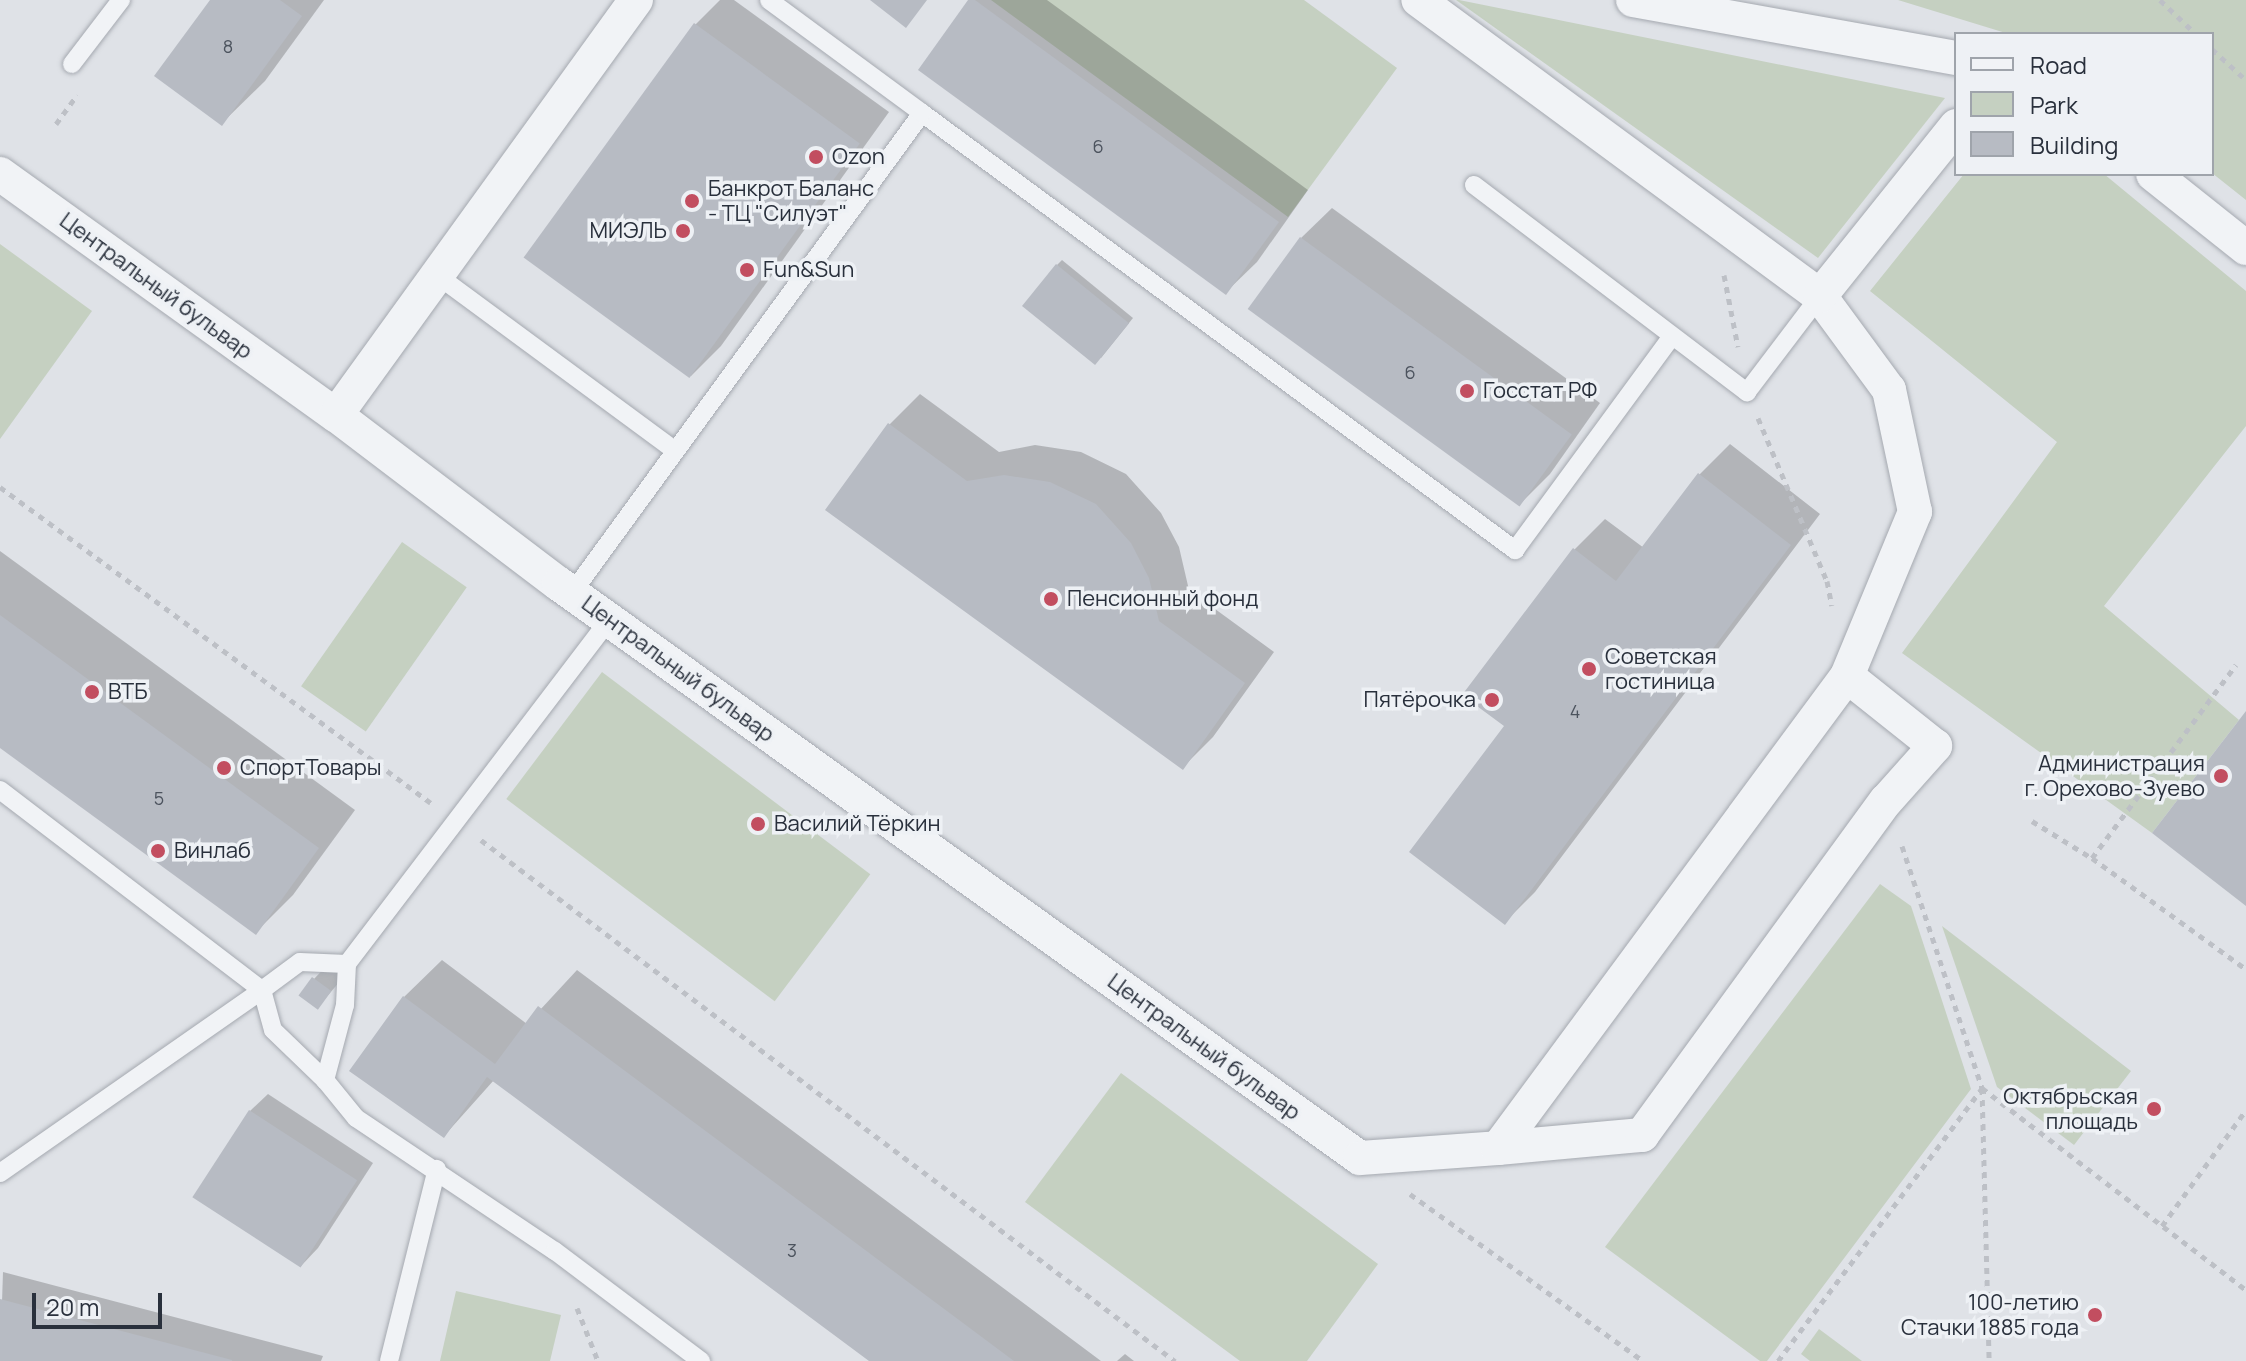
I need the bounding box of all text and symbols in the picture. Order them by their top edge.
legend [1954,32,2214,176]
house number: 8 [223,35,233,57]
text: Road [2030,48,2087,81]
text: Park [2030,88,2078,121]
text: Building [2030,128,2118,161]
house number: 6 [1092,135,1104,157]
place label: Ozon [832,144,885,170]
marker: Ozon [807,148,825,166]
place label: Банкрот Баланс - ТЦ "Силуэт" [708,175,874,226]
marker: Банкрот Баланс - ТЦ "Силуэт" [683,192,701,210]
street label: Центральный бульвар [55,207,257,365]
place label: МИЭЛЬ [590,218,667,244]
marker: МИЭЛЬ [674,222,692,240]
place label: Fun&Sun [763,257,854,283]
marker: Fun&Sun [738,261,756,279]
house number: 6 [1404,361,1416,383]
place label: Госстат РФ [1483,378,1597,404]
marker: Госстат РФ [1458,382,1476,400]
place label: Пенсионный фонд [1067,586,1258,612]
street label: Центральный бульвар [577,590,779,748]
marker: Пенсионный фонд [1042,590,1060,608]
place label: Советская гостиница [1605,643,1717,694]
marker: Советская гостиница [1580,660,1598,678]
place label: ВТБ [108,679,147,705]
marker: ВТБ [83,683,101,701]
place label: Пятёрочка [1363,687,1476,713]
marker: Пятёрочка [1483,691,1501,709]
house number: 4 [1570,700,1580,722]
place label: Администрация г. Орехово-Зуево [2025,750,2205,802]
place label: СпортТовары [240,755,382,781]
marker: СпортТовары [215,759,233,777]
marker: Администрация г. Орехово-Зуево [2212,767,2230,785]
house number: 5 [154,787,164,809]
place label: Василий Тёркин [774,811,940,837]
marker: Василий Тёркин [749,815,767,833]
place label: Винлаб [174,838,251,864]
marker: Винлаб [149,842,167,860]
street label: Центральный бульвар [1103,968,1305,1126]
place label: Октябрьская площадь [2003,1083,2138,1134]
marker: Октябрьская площадь [2145,1100,2163,1118]
house number: 3 [787,1239,797,1261]
scale bar [36,1277,166,1327]
place label: 100-летию Стачки 1885 года [1901,1289,2079,1340]
text: 20 m [46,1290,99,1323]
marker: 100-летию Стачки 1885 года [2086,1306,2104,1324]

